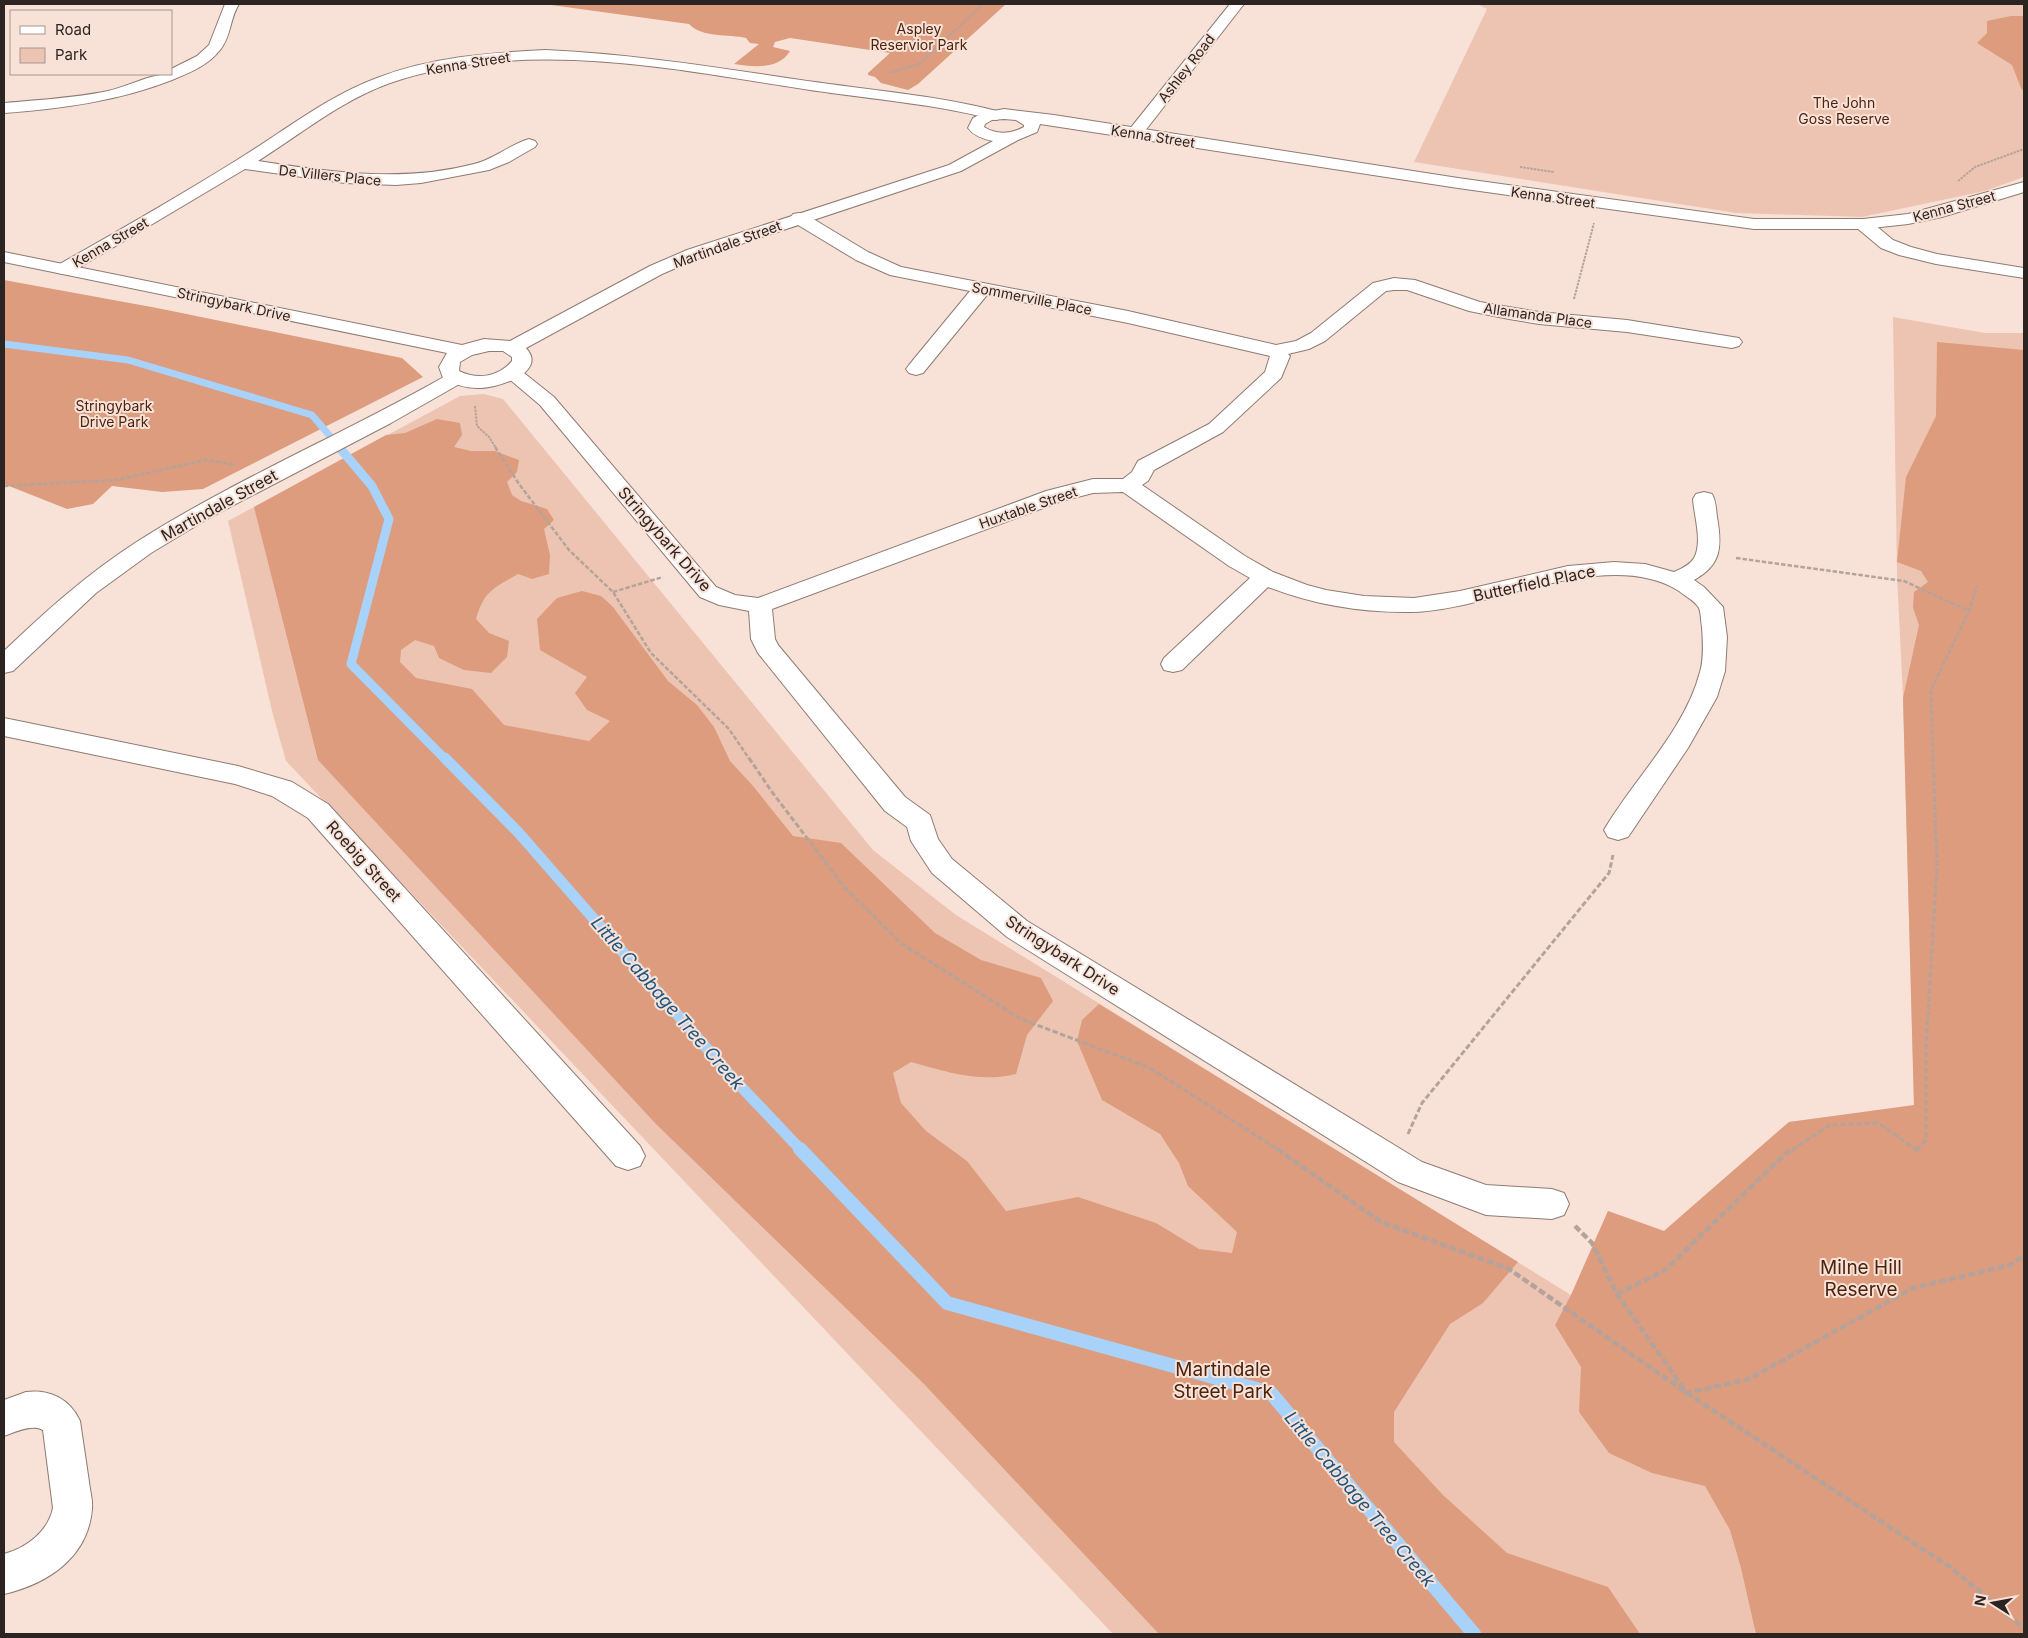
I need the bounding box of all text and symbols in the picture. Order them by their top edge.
legend [10,10,172,75]
text: Road [55,20,91,39]
park label: Aspley Reservior Park [871,20,968,53]
street label: Ashley Road [1154,30,1218,106]
text: Park [55,45,88,64]
street label: Kenna Street [425,48,512,78]
park label: The John Goss Reserve [1798,94,1890,127]
street label: Kenna Street [1110,121,1197,151]
street label: De Villers Place [278,161,382,189]
street label: Kenna Street [1510,183,1597,211]
street label: Kenna Street [1911,187,1998,225]
street label: Kenna Street [69,213,151,271]
street label: Martindale Street [671,216,784,271]
street label: Sommerville Place [970,278,1094,318]
street label: Stringybark Drive [176,284,292,324]
street label: Allamanda Place [1483,299,1593,331]
park label: Stringybark Drive Park [76,397,153,430]
street label: Martindale Street [157,465,281,545]
street label: Huxtable Street [977,482,1080,532]
street label: Stringybark Drive [614,483,716,595]
street label: Butterfield Place [1471,560,1597,606]
street label: Roebig Street [322,816,406,906]
street label: Stringybark Drive [1002,911,1124,999]
water label: Little Cabbage Tree Creek [587,912,750,1095]
park label: Milne Hill Reserve [1820,1256,1902,1301]
park label: Martindale Street Park [1173,1358,1273,1403]
water label: Little Cabbage Tree Creek [1280,1407,1440,1592]
north arrow [1968,1578,2018,1628]
text: N [1970,1594,1989,1607]

